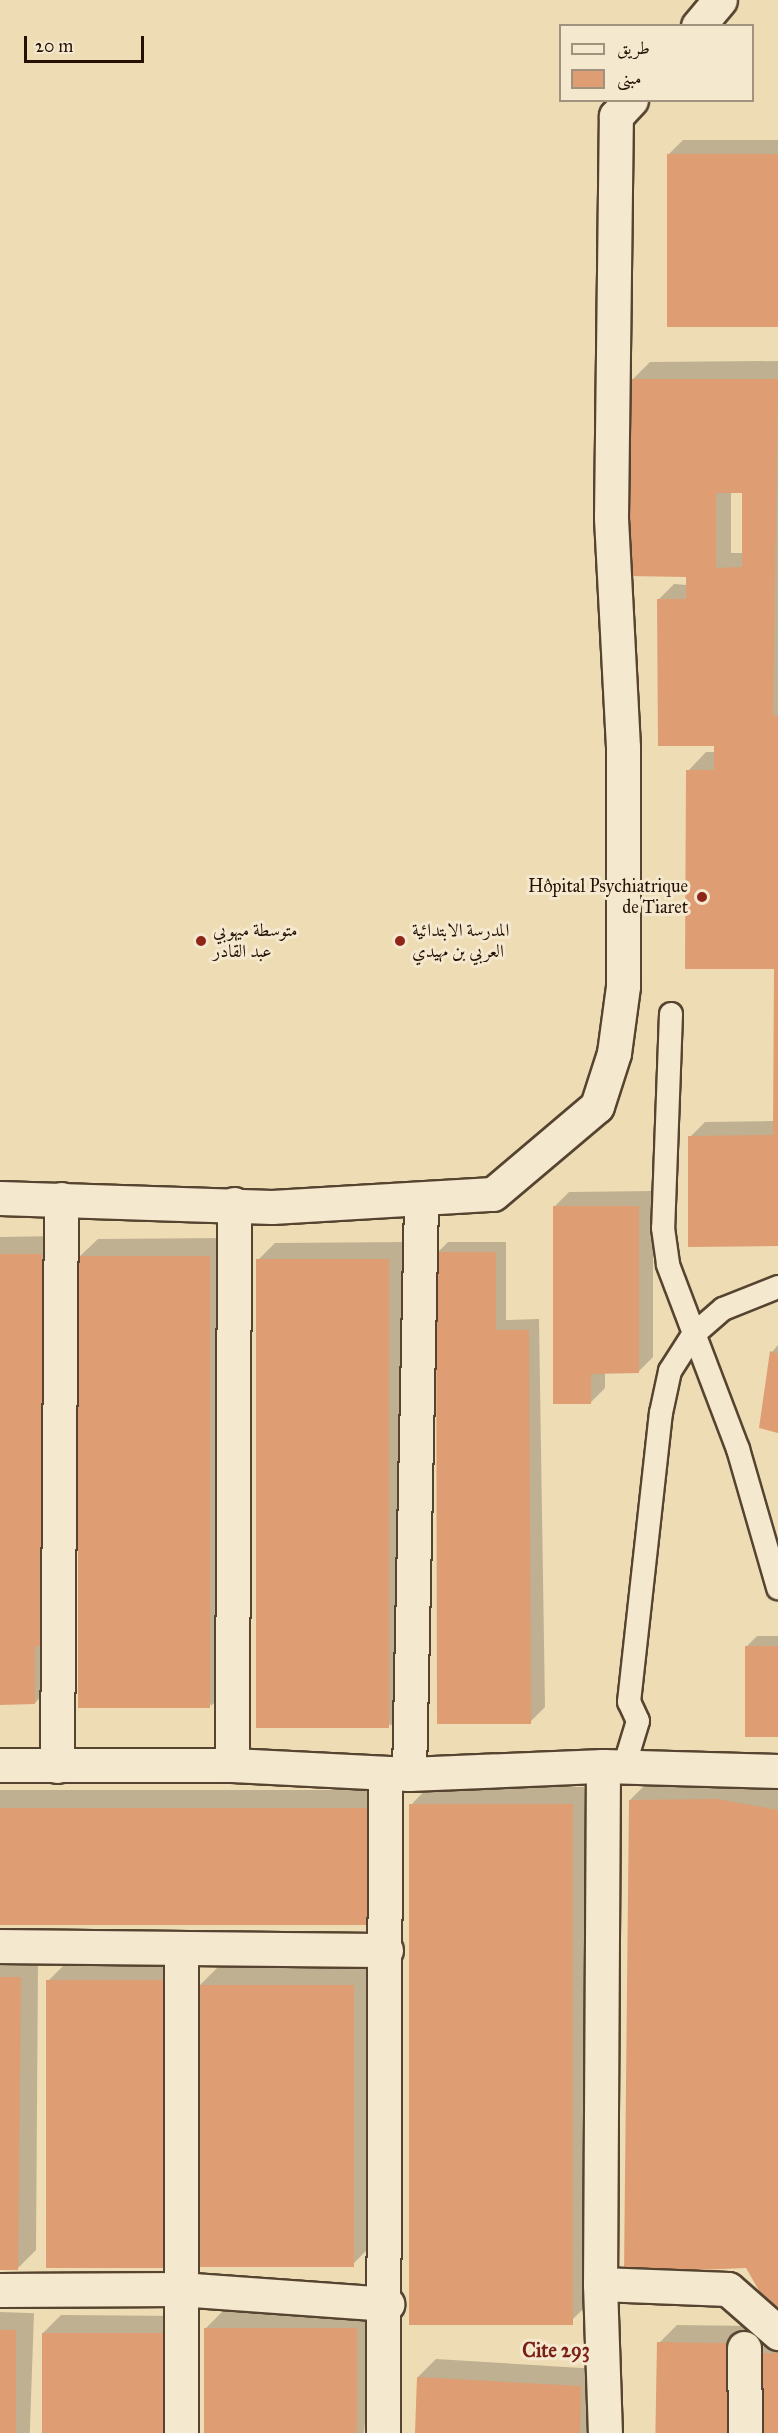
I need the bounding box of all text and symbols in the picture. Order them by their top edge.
scale bar [27,24,147,62]
legend [559,24,754,102]
text: 20 m [35,35,73,57]
text: طريق [617,37,650,59]
text: مبنى [617,67,642,89]
place label: Hôpital Psychiatrique de Tiaret [528,876,688,918]
marker: Hôpital Psychiatrique de Tiaret [693,888,711,906]
place label: متوسطة ميهوبي عبد القادر [213,920,298,962]
place label: المدرسة الابتدائية العربي بن مهيدي [412,920,509,962]
marker: متوسطة ميهوبي عبد القادر [194,934,208,948]
marker: المدرسة الابتدائية العربي بن مهيدي [393,934,407,948]
district label: Cite 293 [522,2338,590,2362]

